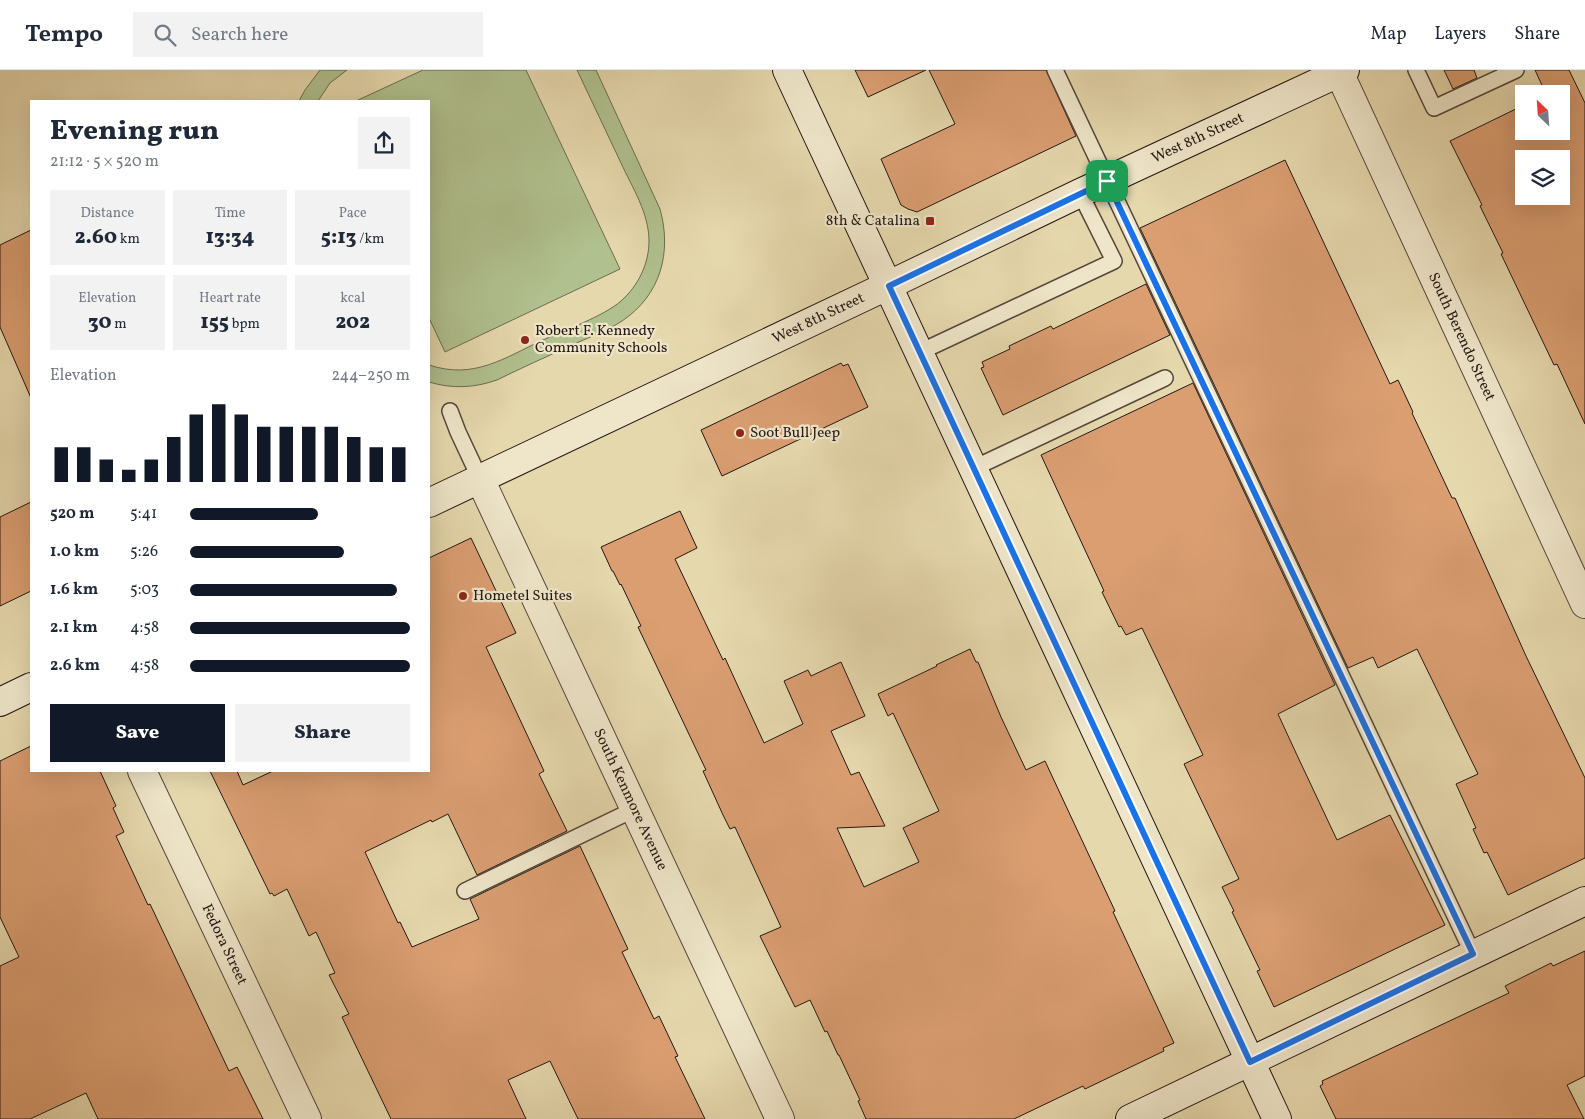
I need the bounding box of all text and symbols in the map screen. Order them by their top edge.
search box [133,12,483,57]
text: Tempo [25,18,103,52]
icon: search [151,21,179,49]
text: Search here [191,22,288,48]
text: Map [1370,22,1406,47]
text: Layers [1434,22,1486,47]
text: Share [1514,22,1560,47]
north arrow [1515,85,1570,140]
map controls [1515,85,1570,205]
street label: West 8th Street [1148,108,1248,169]
text: Evening run [50,112,219,151]
button: share [358,117,410,169]
button: layers [1515,150,1570,205]
text: 21:12 · 5 × 520 m [50,151,159,173]
pin [1086,160,1128,202]
icon: arrive [1093,167,1121,195]
text: Distance [81,204,134,223]
text: Time [215,204,245,223]
text: Pace [339,204,367,223]
place label: 8th & Catalina [826,211,920,232]
marker: 8th & Catalina [924,215,936,227]
text: 2.60 [75,223,117,252]
text: 13:34 [205,223,255,252]
text: 5:13 [321,223,357,252]
text: km [117,230,140,249]
text: /km [357,230,384,249]
street label: South Berendo Street [1423,269,1500,405]
street label: West 8th Street [769,288,868,349]
text: Elevation [78,289,136,308]
text: Heart rate [199,289,261,308]
text: kcal [340,289,365,308]
text: 30 [88,308,111,337]
text: 155 [200,308,229,337]
text: 202 [335,308,370,337]
text: m [111,315,127,334]
text: bpm [229,315,260,334]
place label: Robert F. Kennedy Community Schools [535,321,667,359]
marker: Robert F. Kennedy Community Schools [519,334,531,346]
text: Elevation [50,365,117,387]
text: 244–250 m [331,365,410,387]
place label: Soot Bull Jeep [750,423,840,444]
marker: Soot Bull Jeep [734,427,746,439]
text: 520 m [50,503,94,525]
text: 5:41 [130,503,157,525]
text: 1.0 km [50,541,99,563]
text: 5:26 [130,541,158,563]
text: 1.6 km [50,579,98,601]
text: 5:03 [130,579,159,601]
place label: Hometel Suites [473,586,572,607]
marker: Hometel Suites [457,590,469,602]
text: 2.1 km [50,617,98,639]
text: 4:58 [130,617,159,639]
text: 2.6 km [50,655,100,677]
text: 4:58 [130,655,159,677]
button: Save [50,704,225,762]
button: Share [235,704,410,762]
street label: South Kenmore Avenue [588,725,673,874]
street label: Fedora Street [196,900,252,988]

